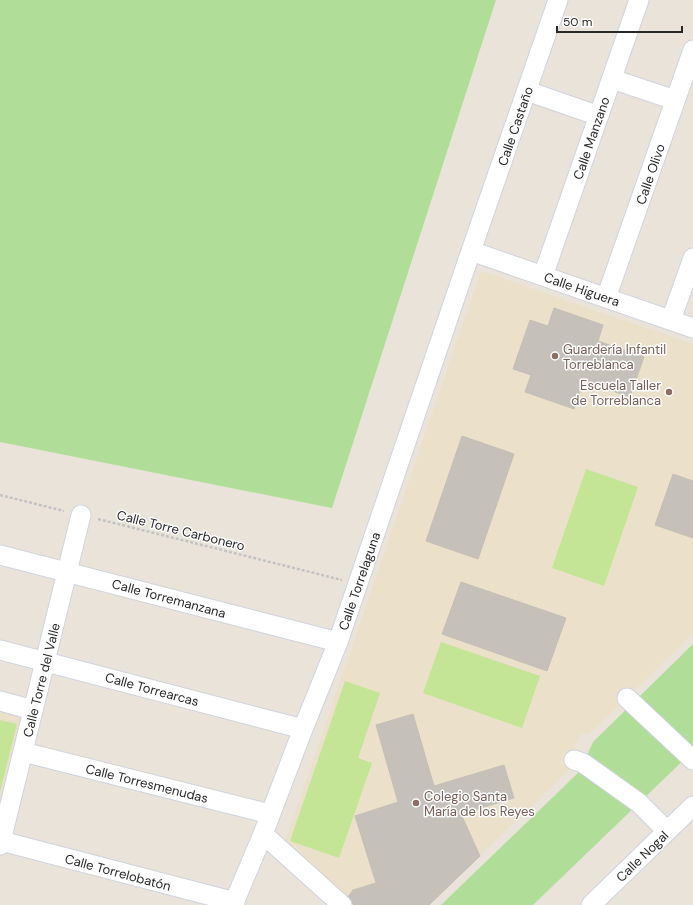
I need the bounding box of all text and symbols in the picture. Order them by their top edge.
scale bar [557,8,682,34]
text: 50 m [563,14,592,30]
street label: Calle Castaño [494,84,537,168]
street label: Calle Manzano [569,94,614,182]
street label: Calle Olivo [632,141,669,207]
street label: Calle Higuera [542,269,622,310]
place label: Guardería Infantil Torreblanca [563,341,666,373]
marker: Guardería Infantil Torreblanca [550,351,560,361]
place label: Escuela Taller de Torreblanca [571,377,661,409]
marker: Escuela Taller de Torreblanca [664,387,674,397]
street label: Calle Torre Carbonero [115,506,247,555]
street label: Calle Torrelaguna [335,530,384,633]
street label: Calle Torremanzana [110,575,228,622]
street label: Calle Torre del Valle [19,621,64,739]
street label: Calle Torrearcas [103,669,201,710]
street label: Calle Torresmenudas [84,760,210,807]
place label: Colegio Santa María de los Reyes [424,788,535,820]
marker: Colegio Santa María de los Reyes [411,798,421,808]
street label: Calle Nogal [612,827,672,886]
street label: Calle Torrelobatón [63,850,173,895]

